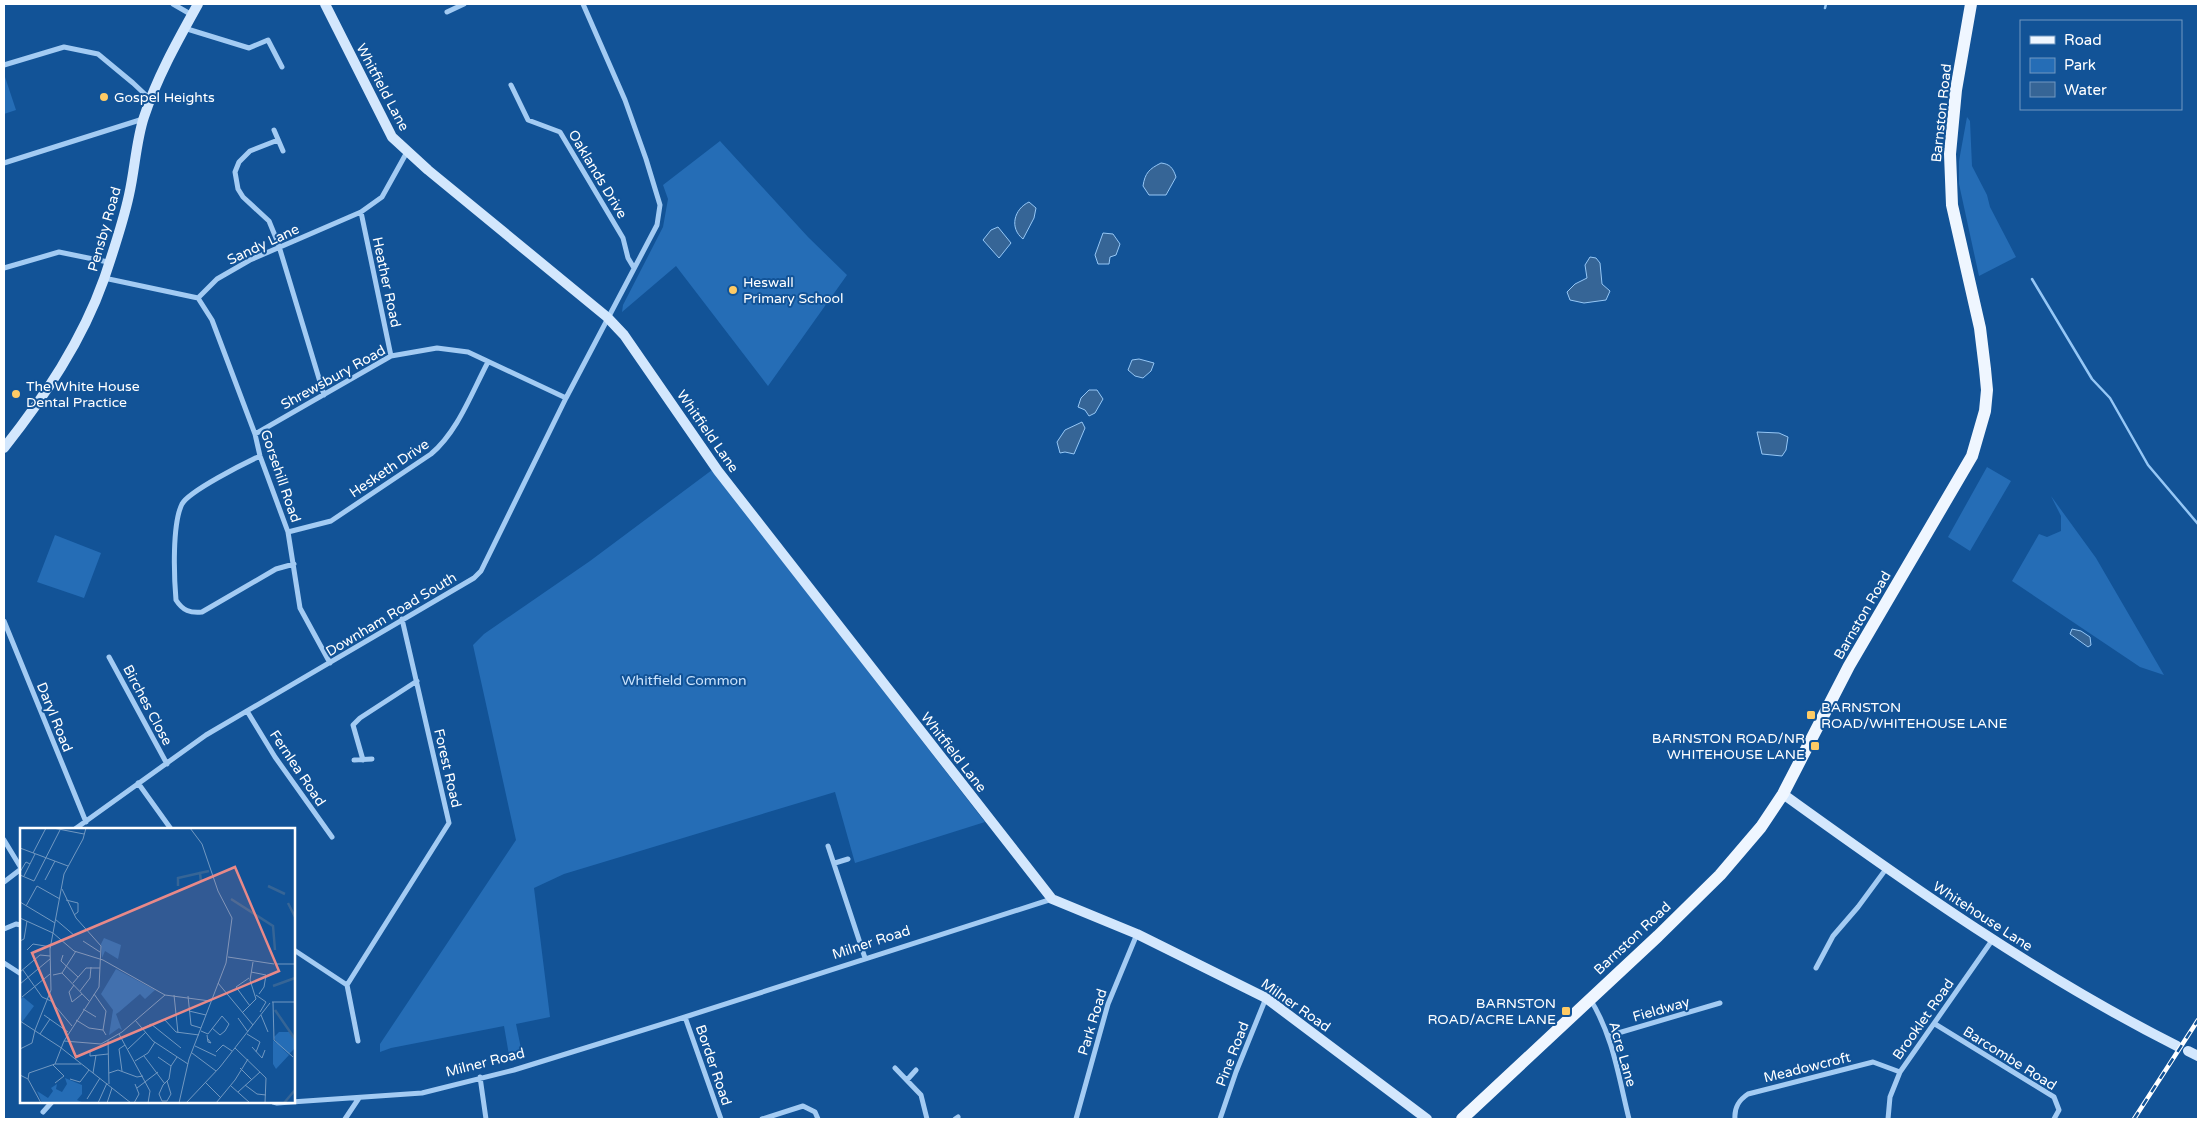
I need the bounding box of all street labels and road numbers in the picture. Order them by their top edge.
street label: Whitfield Lane [352,41,413,134]
street label: Barnston Road [1928,63,1955,163]
street label: Oaklands Drive [564,127,631,222]
street label: Pensby Road [84,185,125,274]
street label: Sandy Lane [225,220,302,269]
street label: Heather Road [369,235,404,329]
street label: Shrewsbury Road [278,342,388,413]
street label: Whitfield Lane [673,387,742,476]
street label: Gorsehill Road [257,428,304,525]
street label: Hesketh Drive [346,435,432,501]
street label: Barnston Road [1830,568,1895,662]
street label: Downham Road South [323,569,460,660]
street label: Birches Close [119,662,176,749]
street label: Daryl Road [33,680,76,754]
street label: Whitfield Lane [917,709,990,796]
street label: Fernlea Road [266,727,329,809]
street label: Forest Road [430,727,465,809]
street label: Whitehouse Lane [1930,878,2036,955]
street label: Barnston Road [1590,898,1674,978]
street label: Milner Road [830,922,912,963]
street label: Milner Road [1258,975,1334,1036]
street label: Brooklet Road [1889,976,1958,1063]
street label: Park Road [1074,987,1111,1057]
street label: Fieldway [1631,993,1692,1026]
street label: Pine Road [1212,1019,1253,1089]
street label: Acre Lane [1605,1020,1640,1089]
street label: Border Road [692,1023,735,1108]
street label: Barcombe Road [1960,1023,2060,1094]
street label: Milner Road [444,1044,526,1081]
street label: Meadowcroft [1762,1048,1853,1086]

